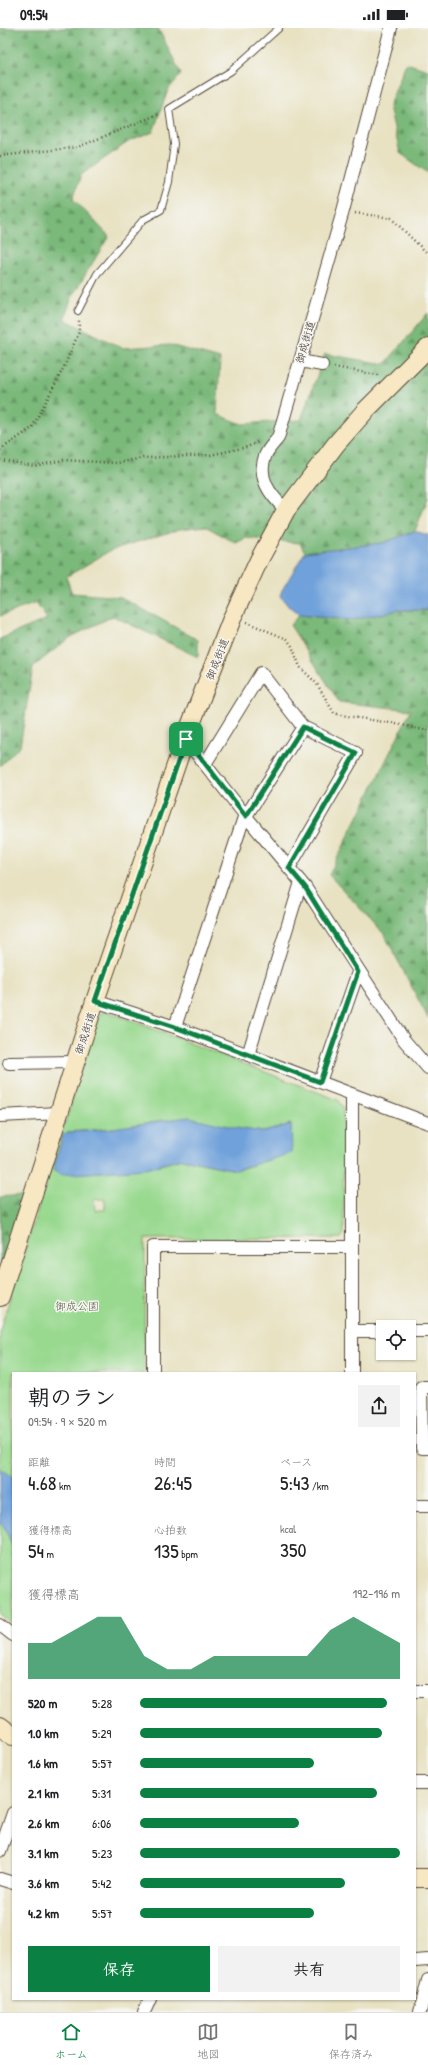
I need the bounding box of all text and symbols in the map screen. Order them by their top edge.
text: 09:54 [20,4,48,25]
street label: 御成街道 [292,319,318,365]
street label: 御成街道 [203,636,231,682]
pin [169,722,203,756]
icon: arrive [175,728,197,750]
street label: 御成街道 [72,1010,98,1056]
park label: 御成公園 [55,1299,99,1313]
map controls [376,1320,416,1360]
button: locate [376,1320,416,1360]
text: 朝のラン [28,1382,116,1412]
button: share [358,1385,400,1427]
text: 09:54 · 9 × 520 m [28,1412,107,1430]
text: 距離 [28,1455,50,1469]
text: 時間 [154,1455,176,1469]
text: ペース [280,1455,312,1469]
text: 4.68 [28,1469,56,1496]
text: 26:45 [154,1469,192,1496]
text: 5:43 [280,1469,310,1496]
text: km [56,1479,71,1493]
text: /km [310,1479,329,1493]
text: kcal [280,1522,296,1536]
text: 獲得標高 [28,1523,72,1537]
text: 心拍数 [154,1523,187,1537]
text: 350 [280,1536,306,1563]
text: 54 [28,1537,44,1564]
text: 135 [154,1537,179,1564]
text: m [44,1547,54,1561]
text: bpm [179,1547,198,1561]
text: 192–196 m [352,1584,400,1602]
text: 獲得標高 [28,1585,80,1603]
text: 520 m [28,1694,57,1712]
text: 5:28 [92,1694,112,1712]
text: 1.0 km [28,1724,59,1742]
text: 5:29 [92,1724,111,1742]
text: 1.6 km [28,1754,58,1772]
text: 5:57 [92,1754,112,1772]
text: 2.1 km [28,1784,59,1802]
text: 5:31 [92,1784,111,1802]
text: 2.6 km [28,1814,59,1832]
text: 6:06 [92,1814,111,1832]
text: 3.1 km [28,1844,59,1862]
text: 5:23 [92,1844,112,1862]
text: 3.6 km [28,1874,59,1892]
text: 5:42 [92,1874,111,1892]
text: 4.2 km [28,1904,59,1922]
text: 5:57 [92,1904,112,1922]
button: 保存 [28,1946,210,1992]
button: 共有 [218,1946,400,1992]
tab: ホーム [55,2021,87,2061]
tab: 地図 [197,2021,219,2061]
tab: 保存済み [329,2021,373,2061]

